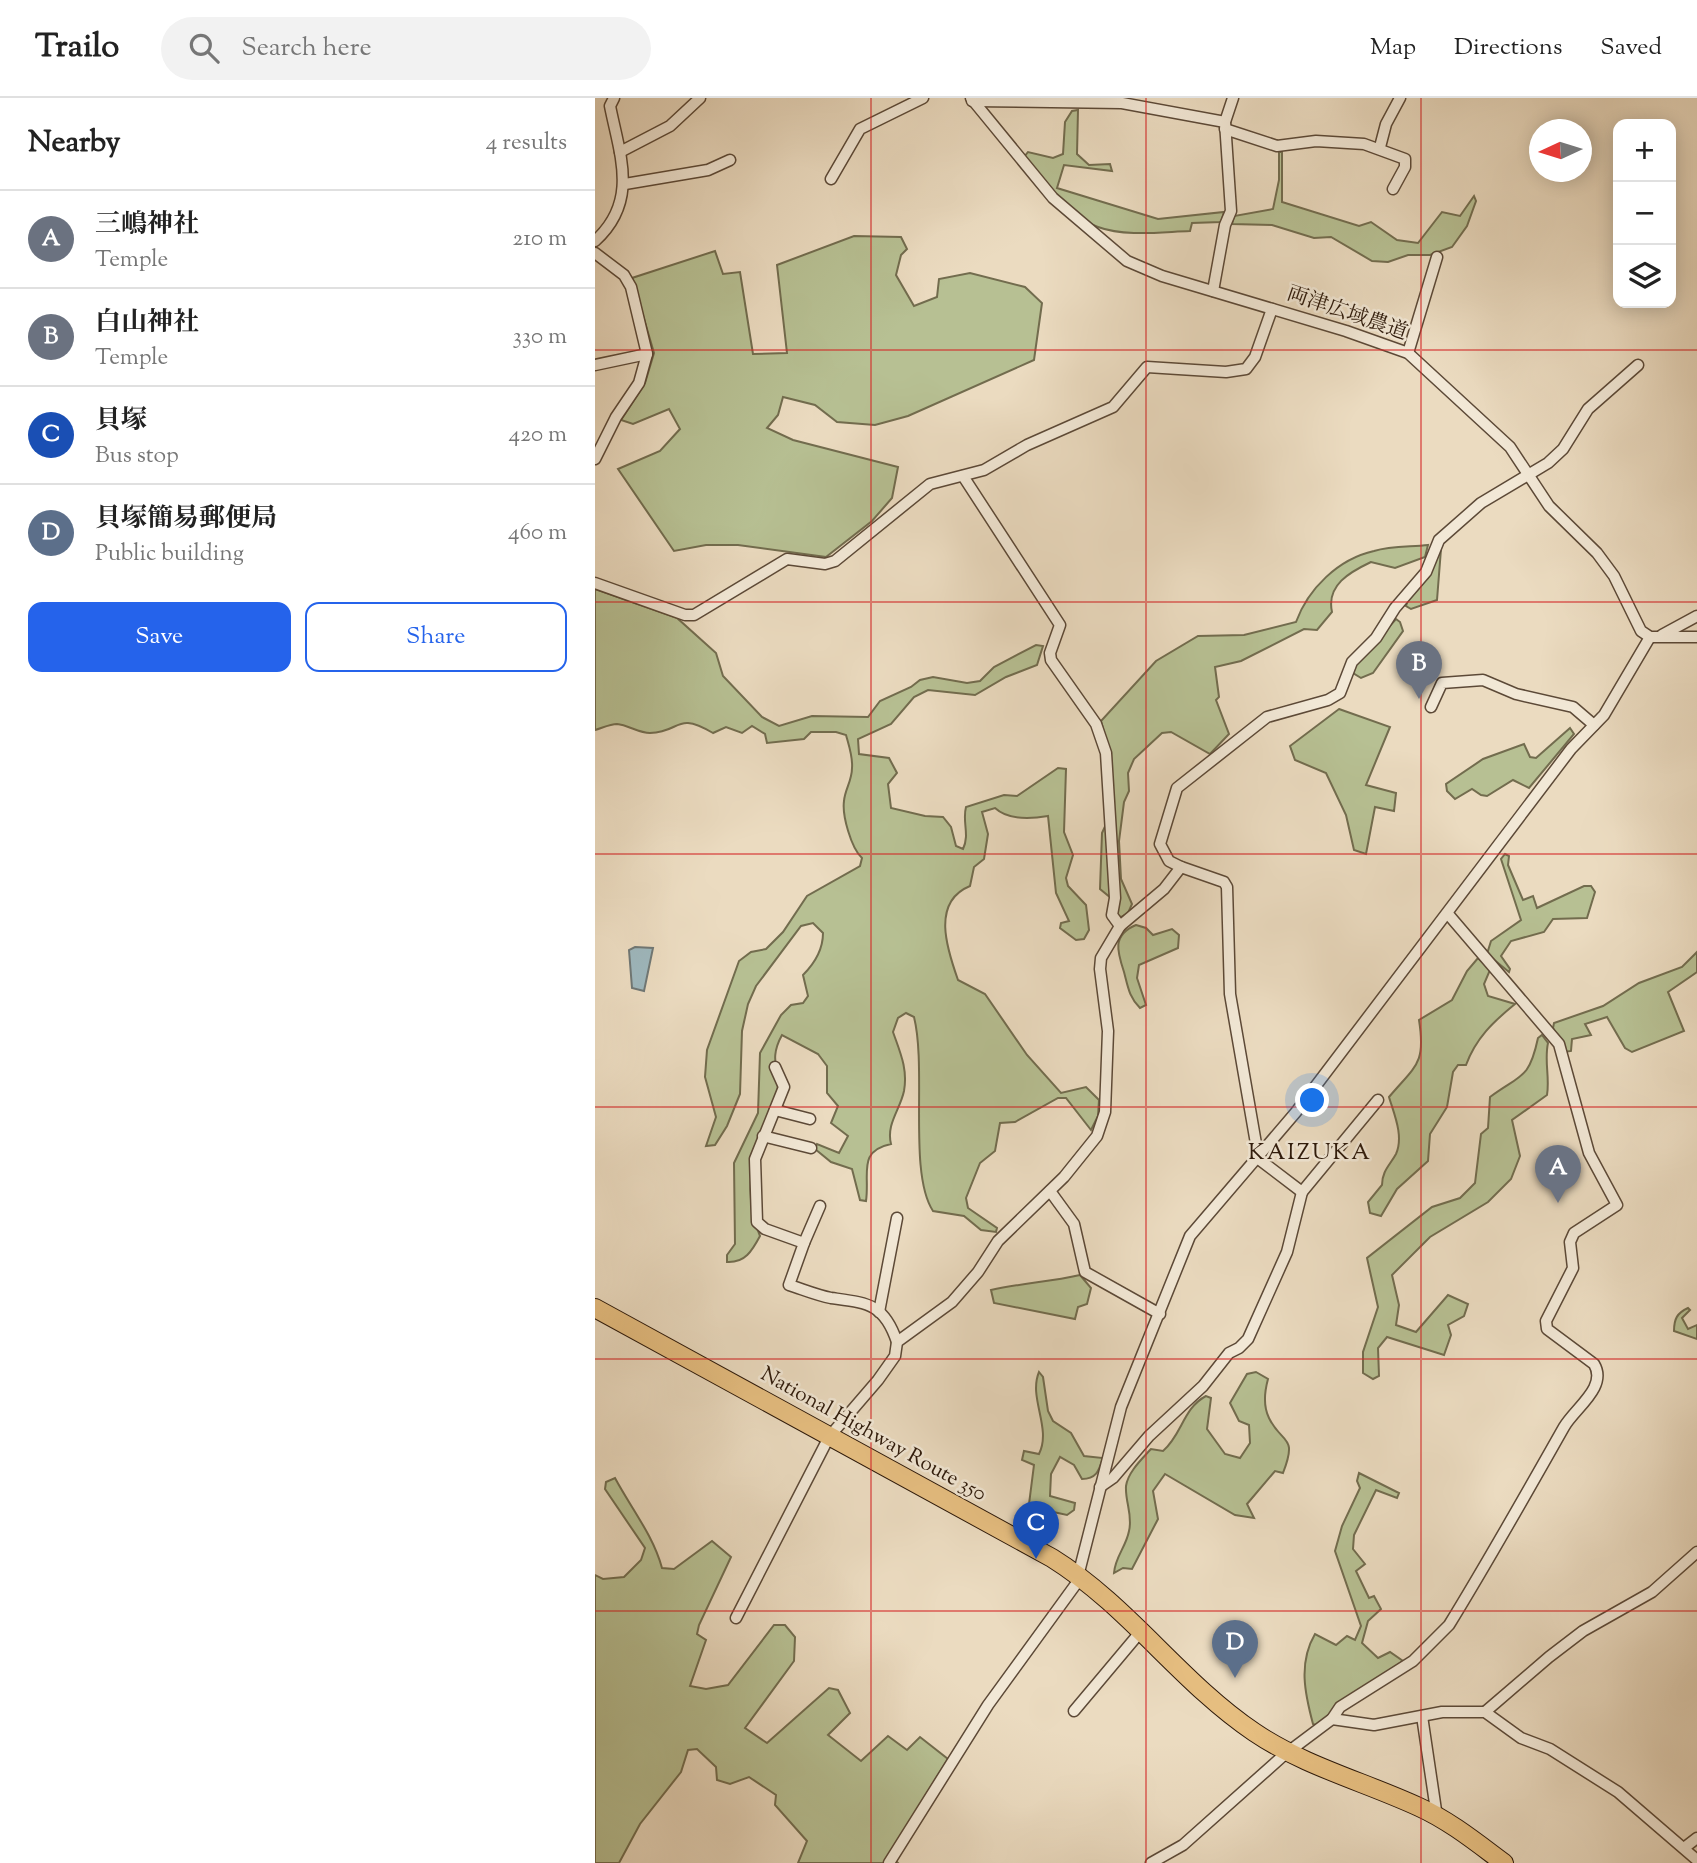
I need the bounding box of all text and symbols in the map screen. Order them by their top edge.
search box [161,17,651,80]
text: Trailo [35,24,119,72]
icon: search [185,29,223,67]
text: Search here [241,30,372,67]
text: Map [1370,31,1416,65]
text: Directions [1454,31,1562,65]
text: Saved [1600,31,1662,65]
north arrow [1529,119,1592,182]
map controls [1613,119,1676,308]
button: + [1613,119,1676,182]
text: Nearby [28,122,120,165]
text: 4 results [486,127,567,160]
button: − [1613,182,1676,245]
text: 三嶋神社 [95,207,199,244]
text: A [42,223,60,256]
text: 210 m [513,223,567,256]
text: Temple [95,244,168,277]
button: layers [1613,245,1676,308]
street label: 両津広域農道 [1283,279,1411,349]
text: 白山神社 [95,305,199,342]
text: B [44,321,58,354]
text: 330 m [513,321,567,354]
text: Temple [95,342,168,375]
text: 貝塚 [95,403,147,440]
text: C [42,419,60,452]
text: 420 m [509,419,567,452]
text: Bus stop [95,440,179,473]
text: 貝塚簡易郵便局 [95,501,277,538]
text: D [42,517,60,550]
text: 460 m [508,517,567,550]
text: Public building [95,538,244,571]
button: Save [28,602,291,672]
button: Share [305,602,567,672]
pin: B [1396,641,1442,699]
your location [1295,1083,1329,1117]
district label: KAIZUKA [1248,1137,1372,1170]
pin: A [1535,1145,1581,1203]
street label: National Highway Route 350 [755,1360,991,1510]
pin: C [1013,1501,1059,1559]
pin: D [1212,1620,1258,1678]

